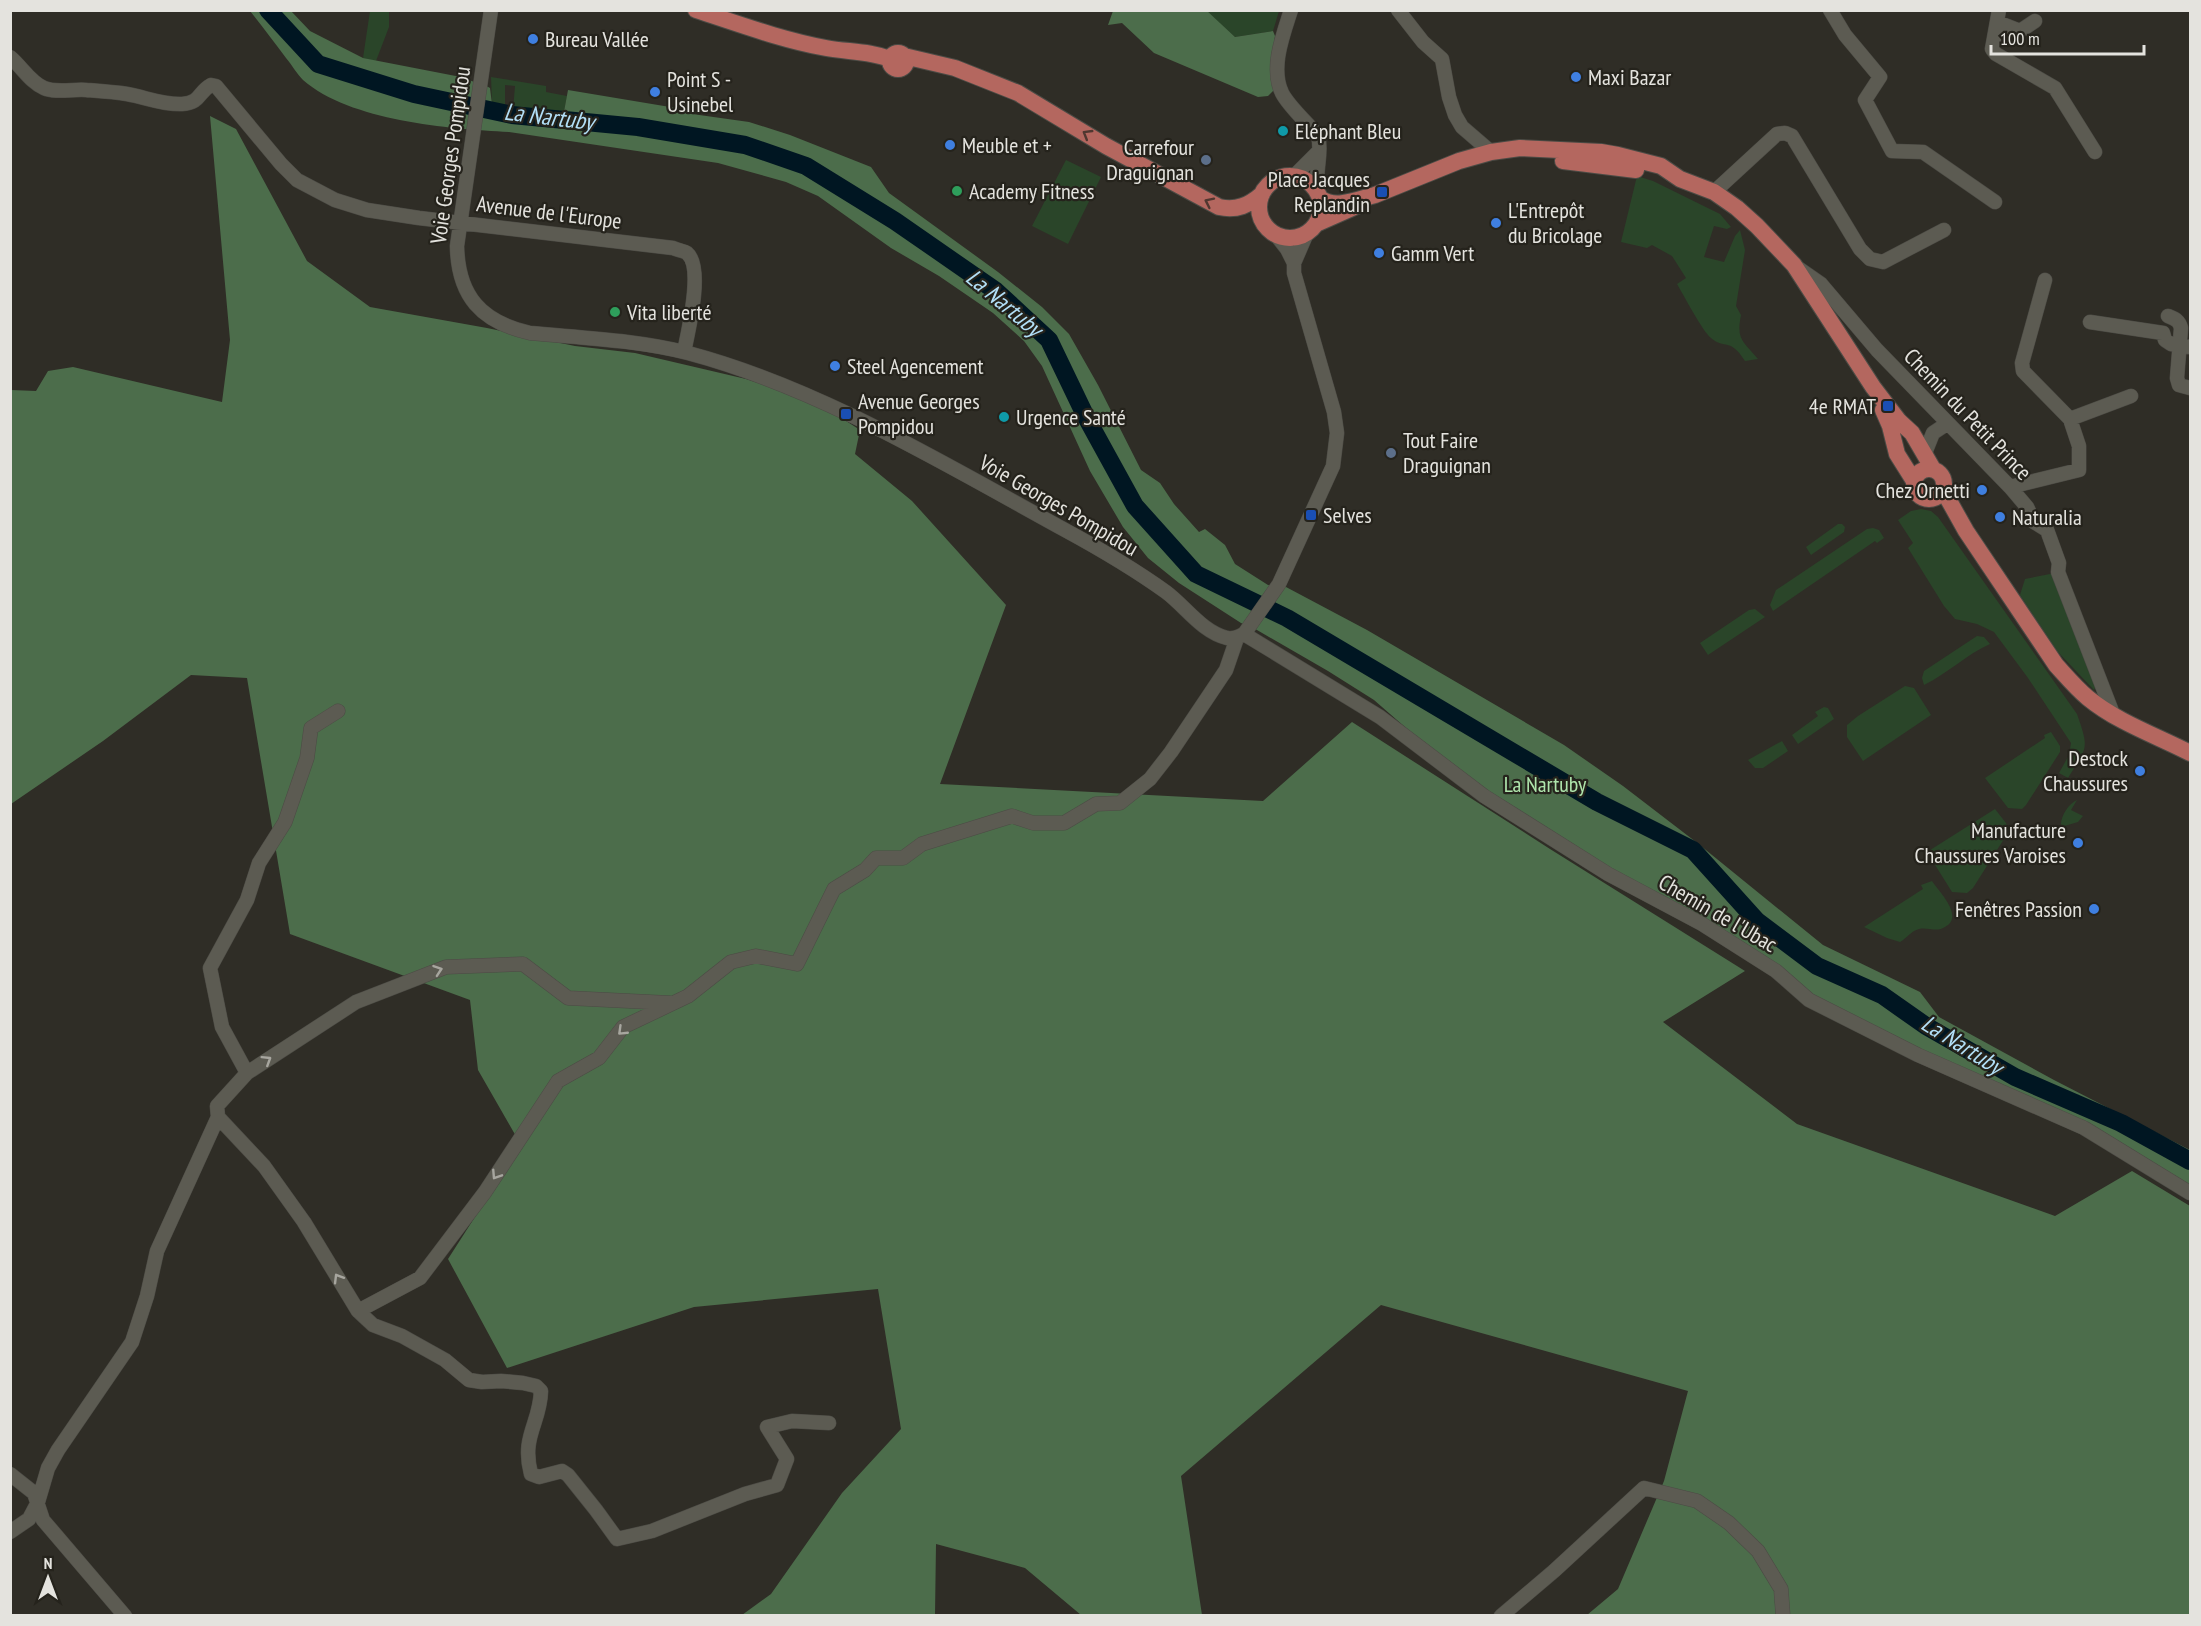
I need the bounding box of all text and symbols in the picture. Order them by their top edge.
scale bar [1991,18,2144,56]
place label: Bureau Vallée [545,25,649,53]
text: 100 m [2000,27,2040,50]
marker: Bureau Vallée [526,32,540,46]
place label: Maxi Bazar [1588,63,1671,91]
street label: Voie Georges Pompidou [424,64,476,247]
place label: Point S - Usinebel [667,65,734,118]
marker: Maxi Bazar [1569,70,1583,84]
marker: Point S - Usinebel [648,85,662,99]
water label: La Nartuby [502,96,599,138]
place label: Eléphant Bleu [1295,117,1401,145]
marker: Eléphant Bleu [1276,124,1290,138]
one-way arrow [1083,130,1093,142]
place label: Meuble et + [962,131,1052,159]
place label: Carrefour Draguignan [1106,133,1194,186]
marker: Meuble et + [943,138,957,152]
marker: Carrefour Draguignan [1199,153,1213,167]
place label: Place Jacques Replandin [1268,165,1370,218]
place label: Academy Fitness [969,177,1095,205]
marker: Academy Fitness [950,184,964,198]
marker: Place Jacques Replandin [1375,185,1389,199]
street label: Avenue de l'Europe [475,189,623,235]
place label: L'Entrepôt du Bricolage [1508,196,1602,249]
one-way arrow [1205,198,1216,209]
marker: L'Entrepôt du Bricolage [1489,216,1503,230]
place label: Gamm Vert [1391,239,1474,267]
marker: Gamm Vert [1372,246,1386,260]
water label: La Nartuby [960,262,1051,345]
place label: Vita liberté [626,298,712,326]
marker: Vita liberté [608,305,622,319]
street label: Chemin du Petit Prince [1898,342,2038,486]
place label: Steel Agencement [847,352,984,380]
marker: Steel Agencement [828,359,842,373]
place label: Avenue Georges Pompidou [858,387,980,440]
place label: 4e RMAT [1809,392,1876,420]
marker: 4e RMAT [1881,399,1895,413]
place label: Urgence Santé [1016,403,1126,431]
marker: Avenue Georges Pompidou [839,407,853,421]
marker: Urgence Santé [997,410,1011,424]
place label: Tout Faire Draguignan [1403,426,1491,479]
marker: Tout Faire Draguignan [1384,446,1398,460]
street label: Voie Georges Pompidou [974,448,1144,562]
place label: Chez Ornetti [1876,476,1970,504]
marker: Chez Ornetti [1975,483,1989,497]
place label: Selves [1323,501,1372,529]
place label: Naturalia [2012,503,2082,531]
marker: Selves [1304,508,1318,522]
marker: Naturalia [1993,510,2007,524]
place label: Destock Chaussures [2043,744,2128,797]
marker: Destock Chaussures [2133,764,2147,778]
park label: La Nartuby [1504,770,1587,798]
place label: Manufacture Chaussures Varoises [1914,816,2066,869]
marker: Manufacture Chaussures Varoises [2071,836,2085,850]
street label: Chemin de l'Ubac [1654,868,1782,958]
place label: Fenêtres Passion [1955,895,2082,923]
marker: Fenêtres Passion [2087,902,2101,916]
one-way arrow [433,965,443,978]
water label: La Nartuby [1916,1008,2011,1083]
one-way arrow [618,1024,628,1035]
one-way arrow [261,1056,271,1068]
one-way arrow [492,1168,503,1179]
one-way arrow [334,1274,345,1284]
north arrow [18,1548,78,1608]
text: N [44,1553,52,1573]

